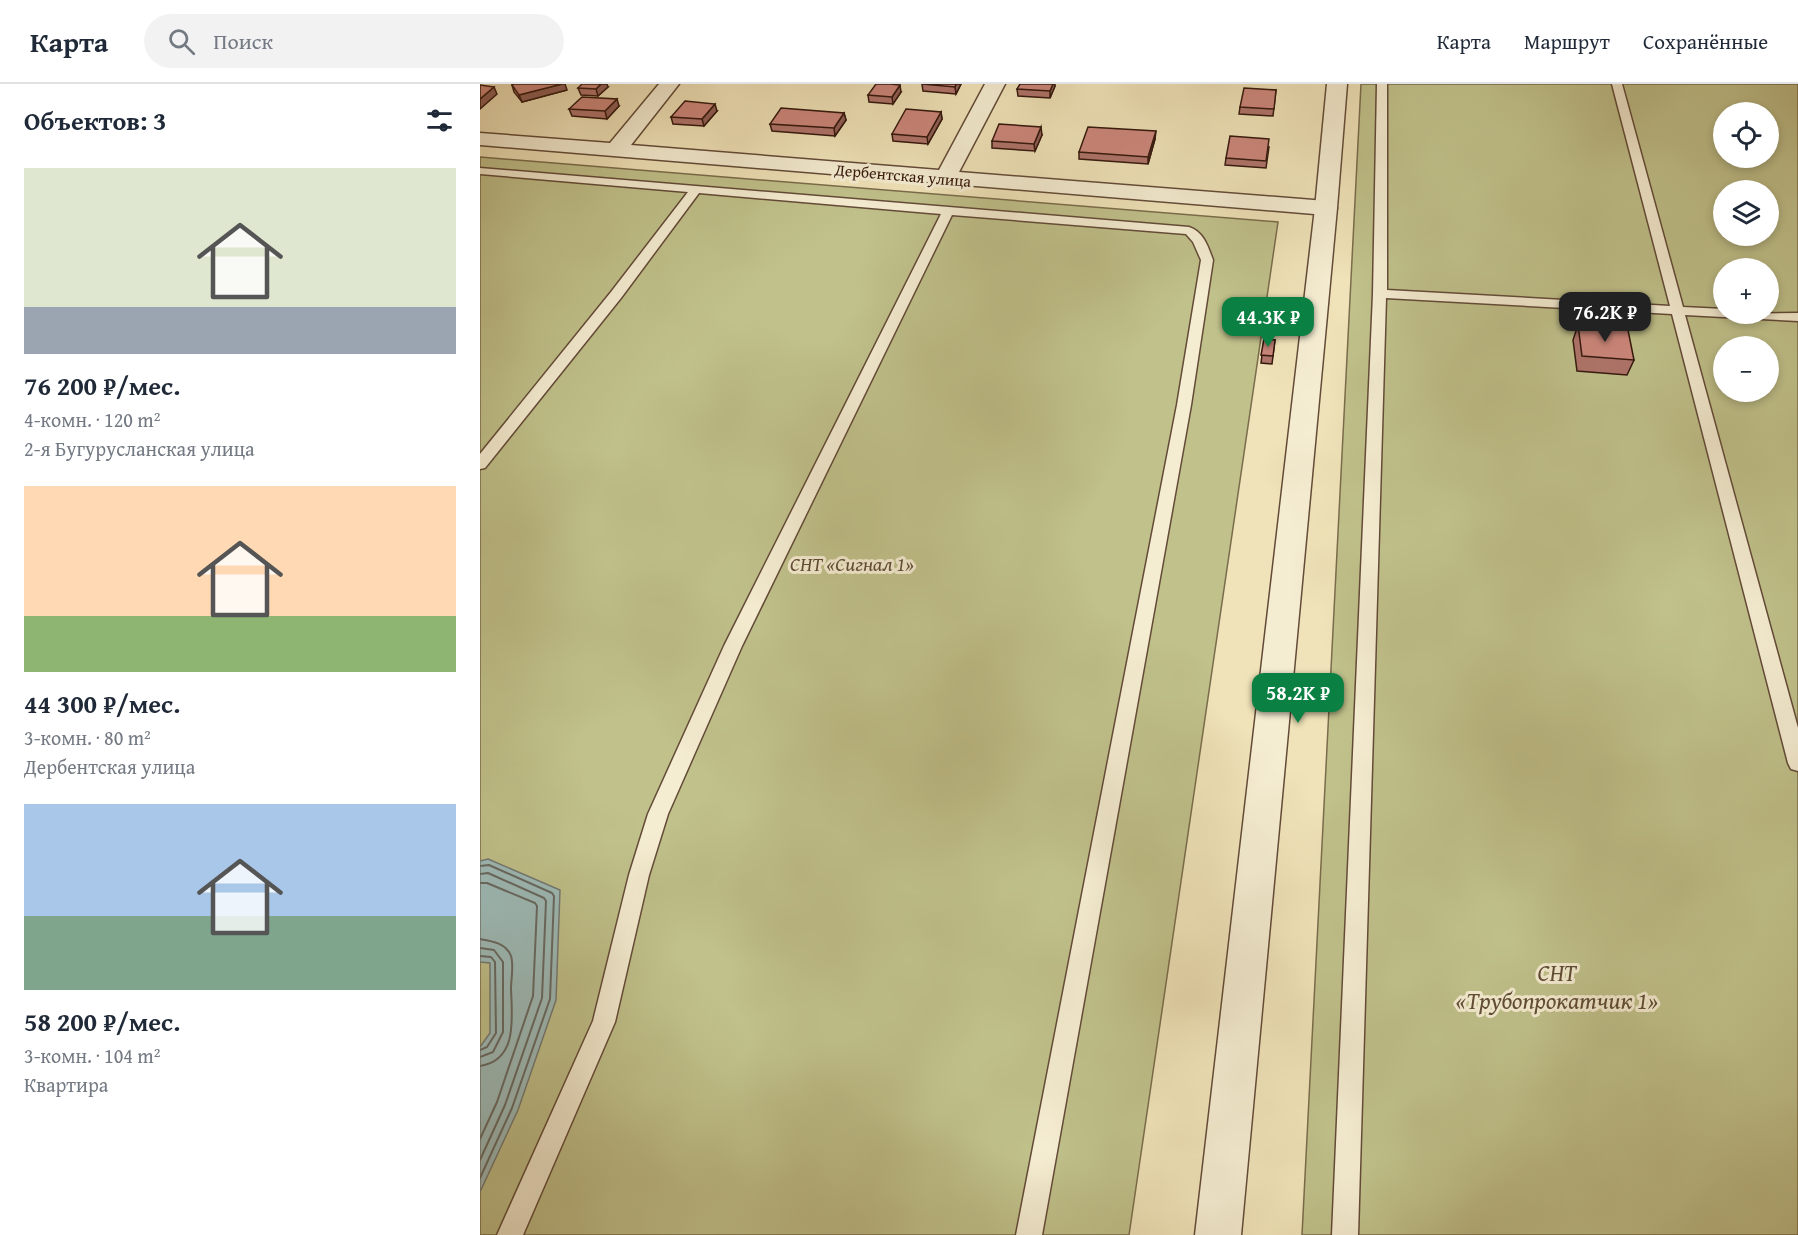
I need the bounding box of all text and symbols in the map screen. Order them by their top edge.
search box [144,14,564,68]
text: Карта [30,21,108,62]
icon: search [165,25,198,58]
text: Поиск [213,25,273,57]
text: Карта [1437,26,1491,57]
text: Маршрут [1524,26,1610,57]
text: Сохранённые [1643,26,1768,57]
text: Объектов: 3 [24,101,167,140]
map controls [1713,102,1779,402]
button: locate [1713,102,1779,168]
icon: filters [423,104,456,137]
street label: Дербентская улица [833,157,973,193]
button: layers [1713,180,1779,246]
icon: home [186,207,294,315]
button: + [1713,258,1779,324]
pin: 76.2K ₽ [1550,292,1660,343]
pin: 44.3K ₽ [1213,297,1323,348]
text: 76.2K ₽ [1573,297,1637,326]
text: 44.3K ₽ [1236,302,1300,331]
button: − [1713,336,1779,402]
text: 76 200 ₽/мес. [24,366,180,405]
text: 4-комн. · 120 m² [24,405,160,434]
text: 2-я Бугурусланская улица [24,434,255,463]
icon: home [186,525,294,633]
park label: СНТ «Сигнал 1» [790,549,914,578]
pin: 58.2K ₽ [1243,673,1353,724]
text: 58.2K ₽ [1266,678,1330,707]
text: 44 300 ₽/мес. [24,684,180,723]
text: 3-комн. · 80 m² [24,723,151,752]
text: Дербентская улица [24,752,195,781]
icon: home [186,843,294,951]
park label: СНТ «Трубопрокатчик 1» [1456,955,1658,1018]
text: 58 200 ₽/мес. [24,1002,180,1041]
text: 3-комн. · 104 m² [24,1041,160,1070]
text: Квартира [24,1070,108,1099]

